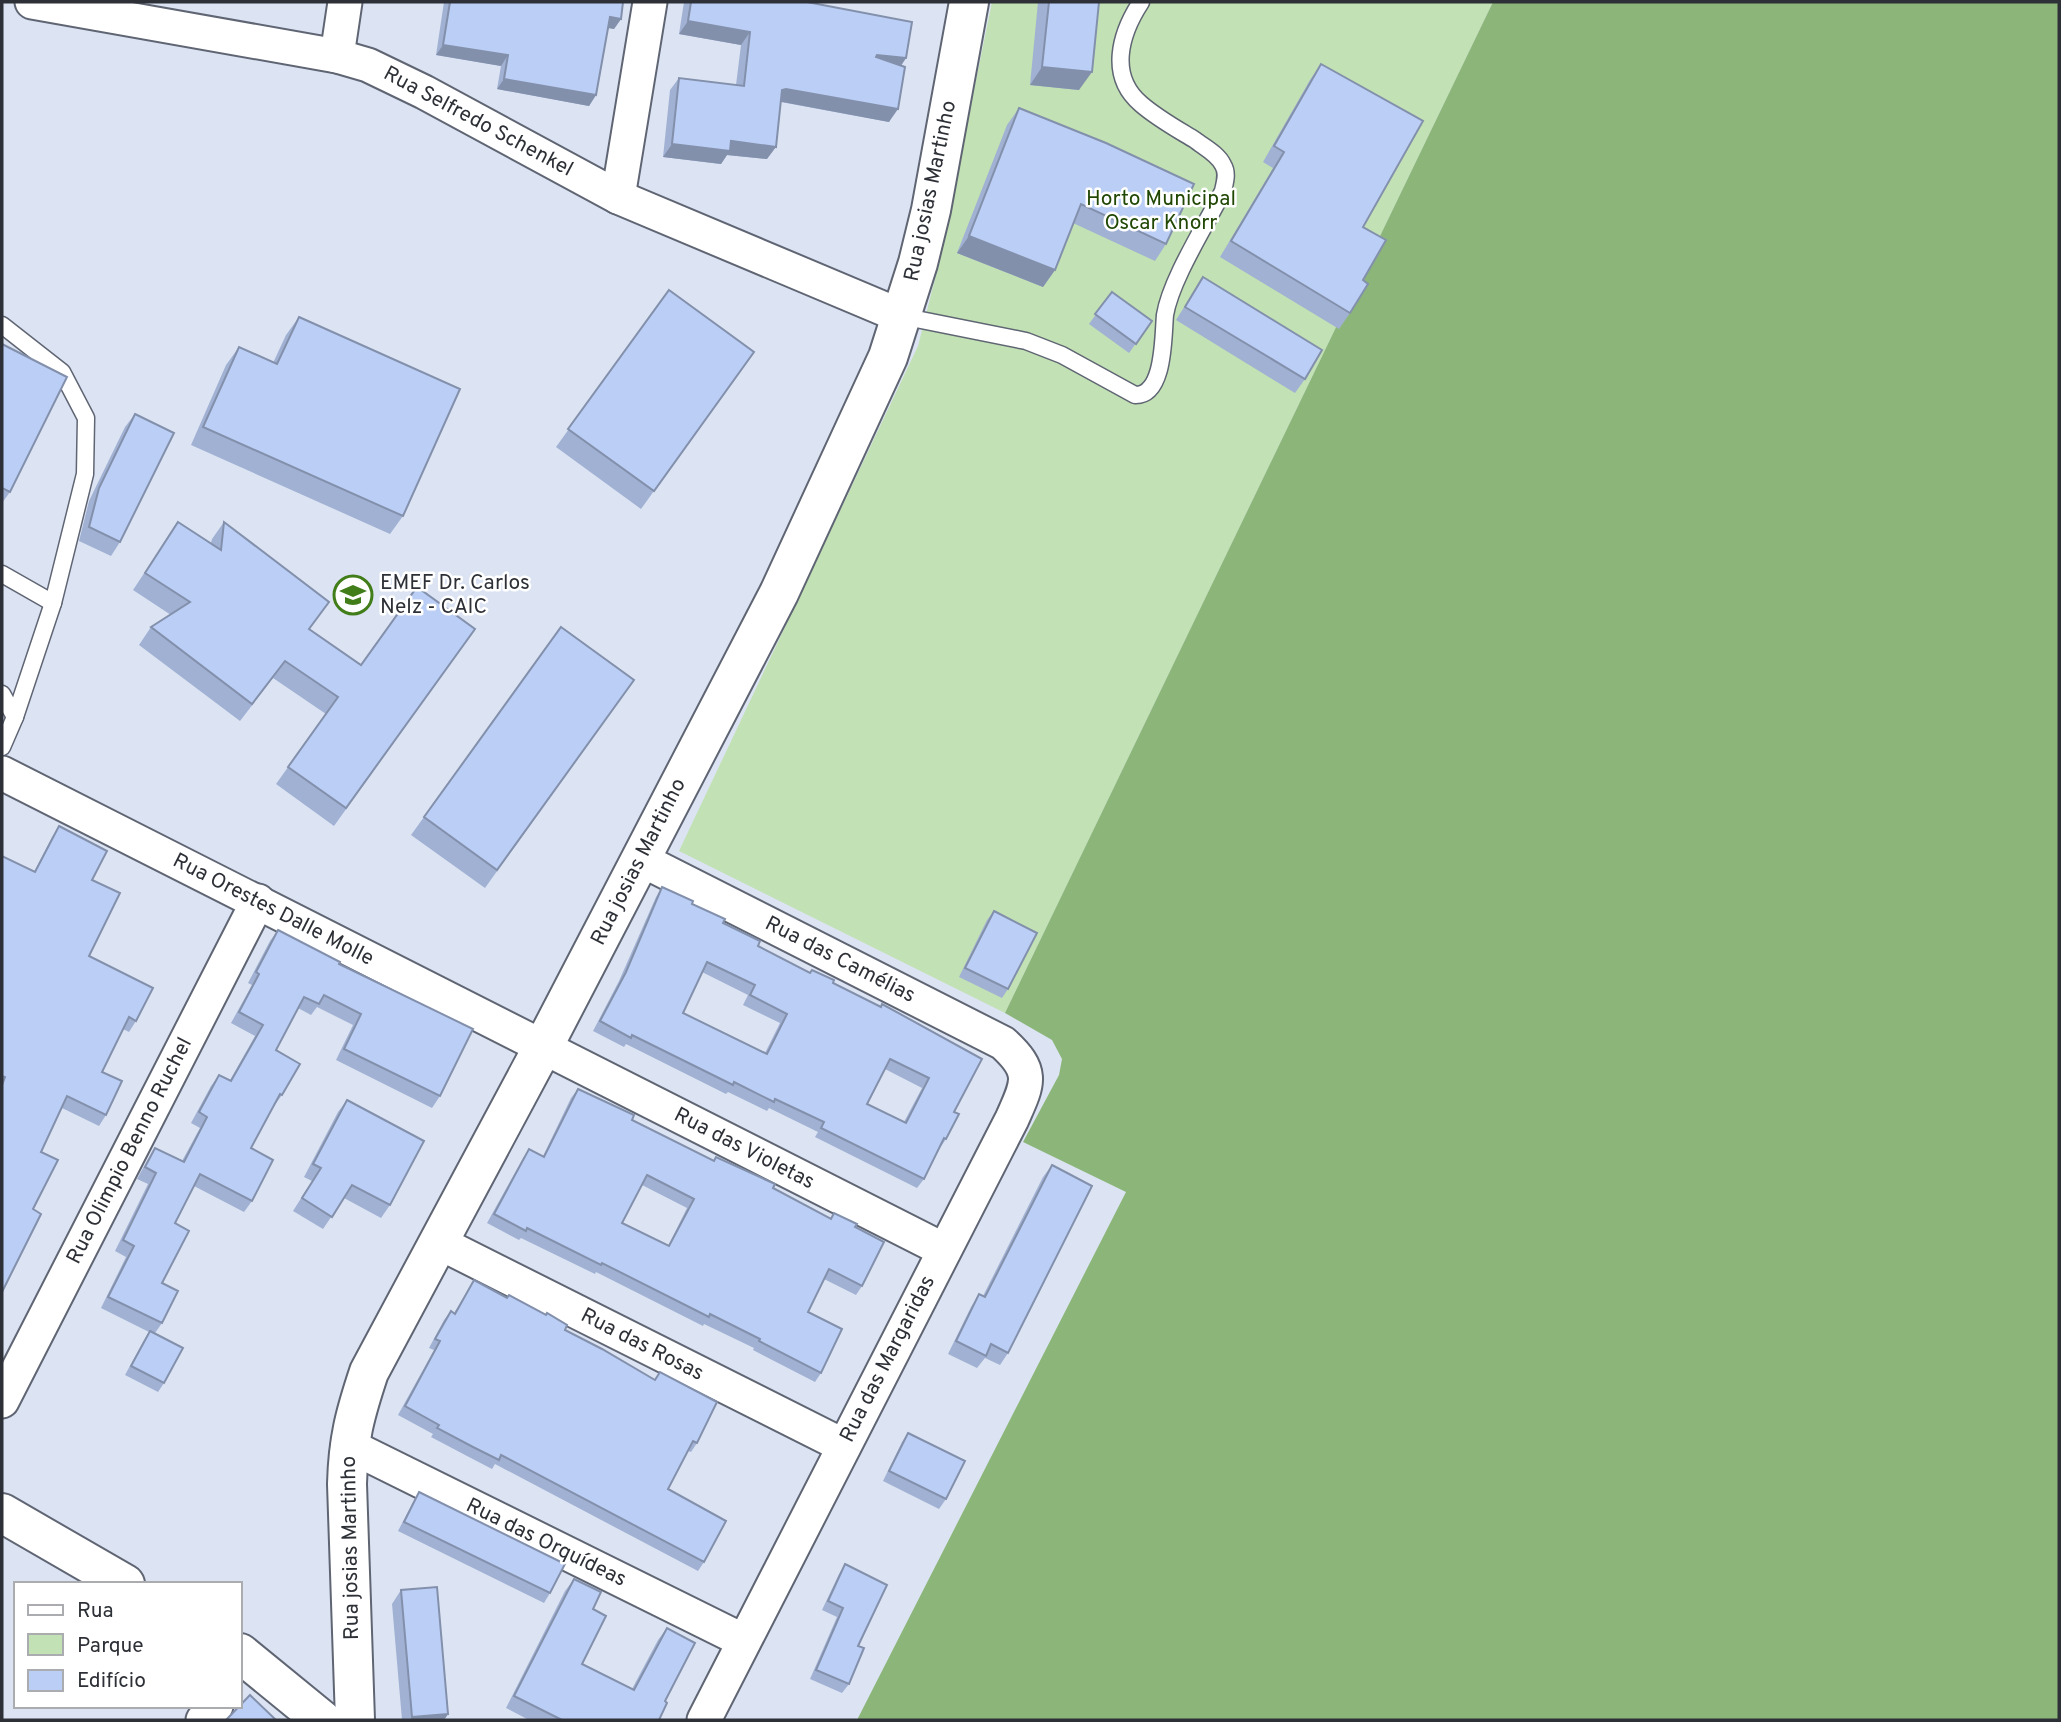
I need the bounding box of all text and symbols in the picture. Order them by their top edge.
street label: Rua Selfredo Schenkel [379,61,577,183]
street label: Rua josias Martinho [899,98,963,284]
park label: Horto Municipal Oscar Knorr [1086,186,1236,237]
place label: EMEF Dr. Carlos Nelz - CAIC [380,570,530,621]
school or university icon: EMEF Dr. Carlos Nelz - CAIC [332,574,374,616]
street label: Rua josias Martinho [585,774,693,950]
street label: Rua Orestes Dalle Molle [168,848,378,972]
street label: Rua das Camélias [760,910,920,1010]
street label: Rua Olimpio Benno Ruchel [61,1033,199,1269]
street label: Rua das Violetas [669,1102,819,1196]
street label: Rua das Margaridas [834,1271,942,1447]
street label: Rua das Rosas [576,1302,708,1388]
street label: Rua josias Martinho [336,1456,366,1640]
street label: Rua das Orquídeas [461,1492,631,1594]
legend [14,1582,242,1708]
text: Rua [77,1598,114,1625]
text: Parque [77,1633,144,1660]
text: Edifício [77,1668,146,1695]

